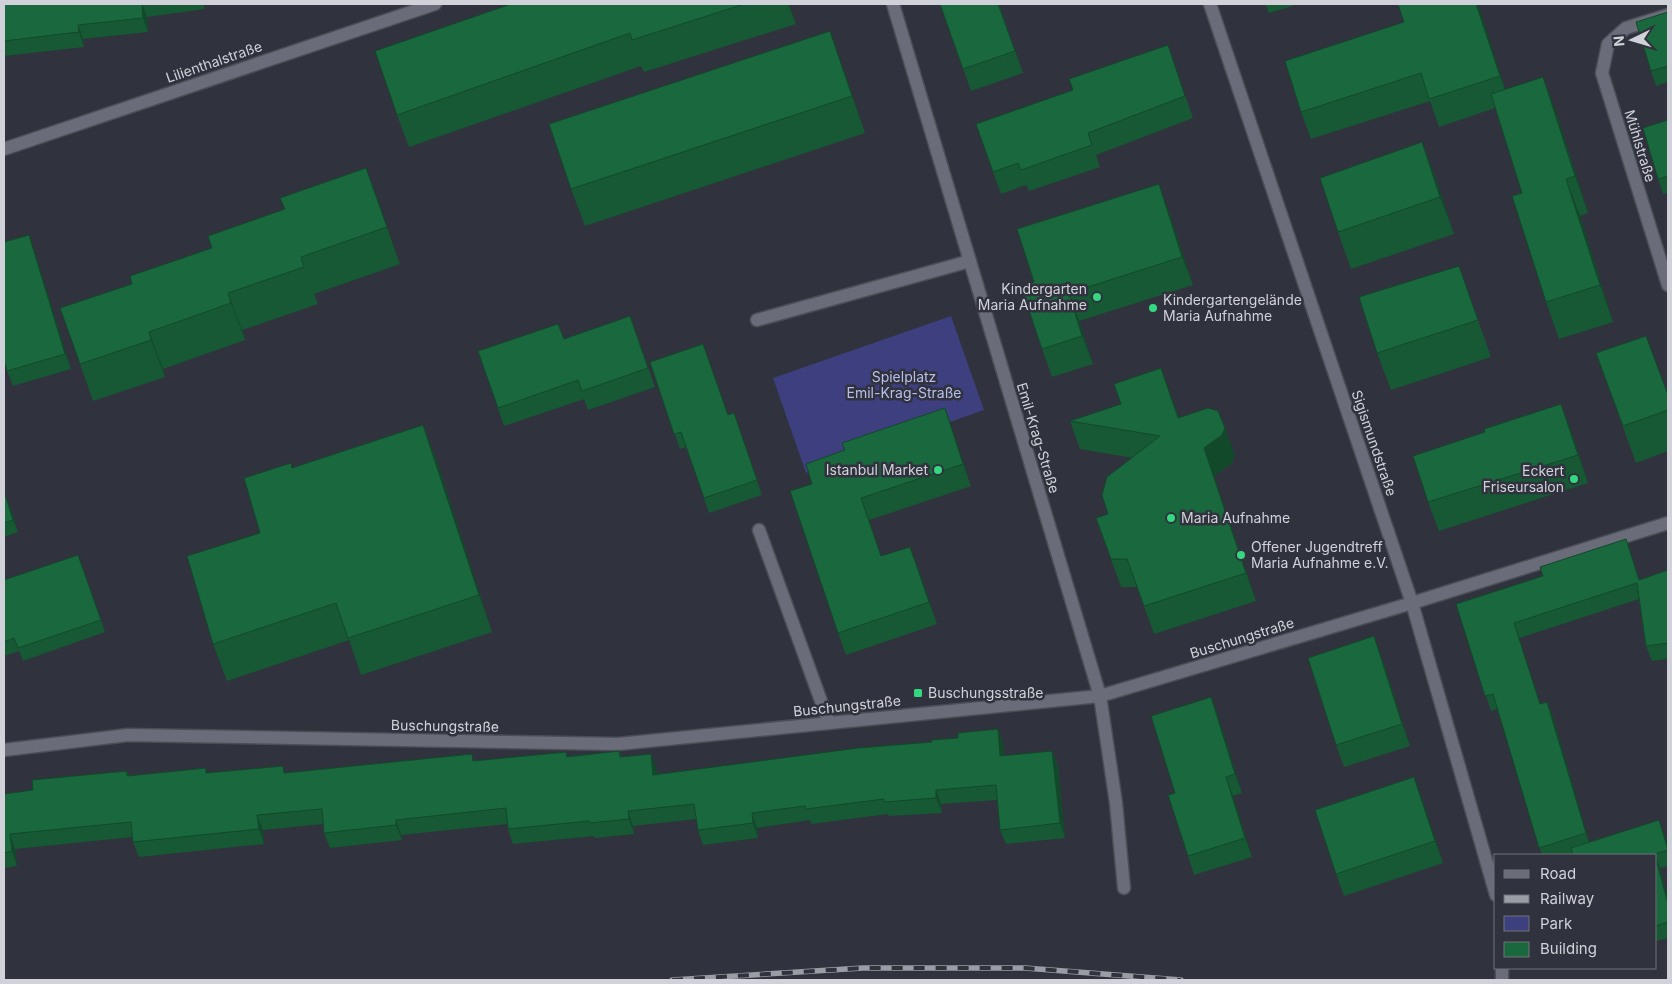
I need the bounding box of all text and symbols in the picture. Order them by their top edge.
north arrow [1607,15,1657,65]
text: N [1610,35,1627,47]
street label: Lilienthalstraße [164,37,264,86]
street label: Mühlstraße [1621,108,1659,184]
place label: Kindergarten Maria Aufnahme [978,280,1087,313]
marker: Kindergarten Maria Aufnahme [1091,291,1103,303]
place label: Kindergartengelände Maria Aufnahme [1163,291,1302,324]
marker: Kindergartengelände Maria Aufnahme [1147,302,1159,314]
park label: Spielplatz Emil-Krag-Straße [847,368,961,401]
street label: Emil-Krag-Straße [1014,380,1063,495]
street label: Sigismundstraße [1348,388,1401,498]
place label: Istanbul Market [826,461,928,478]
place label: Eckert Friseursalon [1483,462,1564,495]
marker: Istanbul Market [932,464,944,476]
marker: Eckert Friseursalon [1568,473,1580,485]
place label: Maria Aufnahme [1181,509,1290,526]
marker: Maria Aufnahme [1165,512,1177,524]
place label: Offener Jugendtreff Maria Aufnahme e.V. [1251,538,1389,571]
marker: Offener Jugendtreff Maria Aufnahme e.V. [1235,549,1247,561]
street label: Buschungstraße [1188,614,1296,661]
place label: Buschungsstraße [928,684,1044,701]
marker: Buschungsstraße [912,687,924,699]
street label: Buschungstraße [792,691,902,720]
street label: Buschungstraße [391,716,499,735]
legend [1494,854,1657,969]
text: Road [1540,864,1576,883]
text: Railway [1540,889,1595,908]
text: Park [1540,914,1573,933]
text: Building [1540,939,1597,958]

